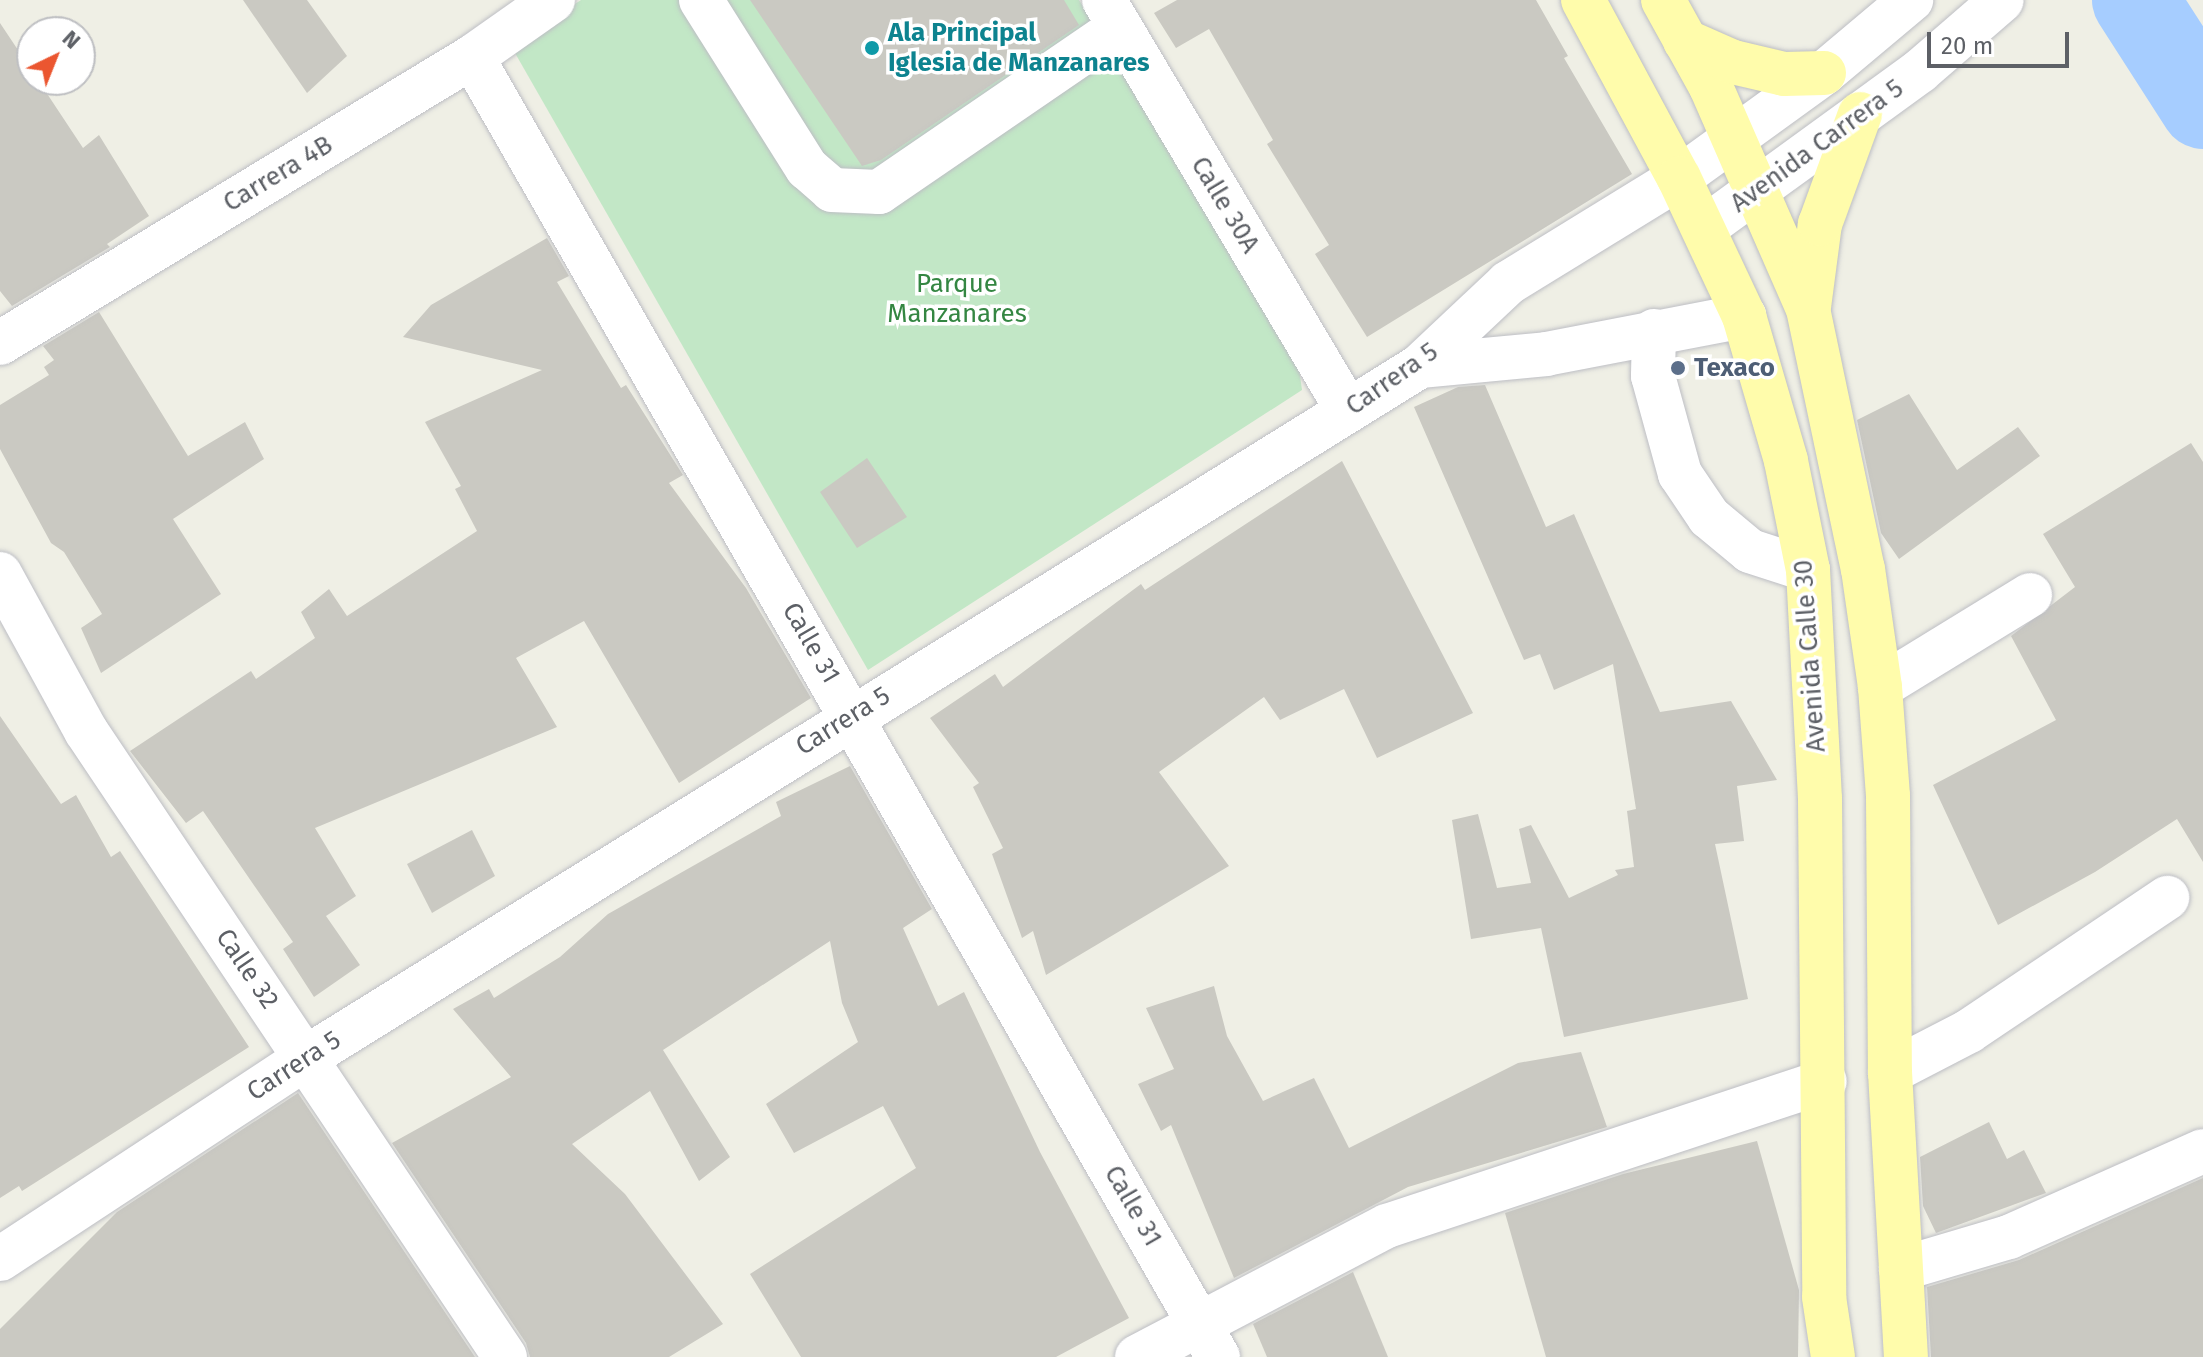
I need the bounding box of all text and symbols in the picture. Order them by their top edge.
north arrow [16,16,96,96]
scale bar [1931,16,2073,66]
place label: Ala Principal Iglesia de Manzanares [888,17,1150,78]
text: N [57,25,86,54]
text: 20 m [1941,32,1993,60]
marker: Ala Principal Iglesia de Manzanares [863,39,881,57]
street label: Avenida Carrera 5 [1725,73,1909,219]
street label: Carrera 4B [218,129,338,219]
street label: Calle 30A [1184,151,1266,259]
park label: Parque Manzanares [887,268,1027,330]
street label: Carrera 5 [1340,336,1444,422]
place label: Texaco [1694,352,1775,384]
marker: Texaco [1669,359,1687,377]
street label: Avenida Calle 30 [1788,559,1832,753]
street label: Calle 31 [776,597,846,689]
street label: Carrera 5 [790,680,896,762]
street label: Calle 32 [209,923,285,1015]
street label: Carrera 5 [241,1024,347,1108]
street label: Calle 31 [1098,1160,1168,1252]

